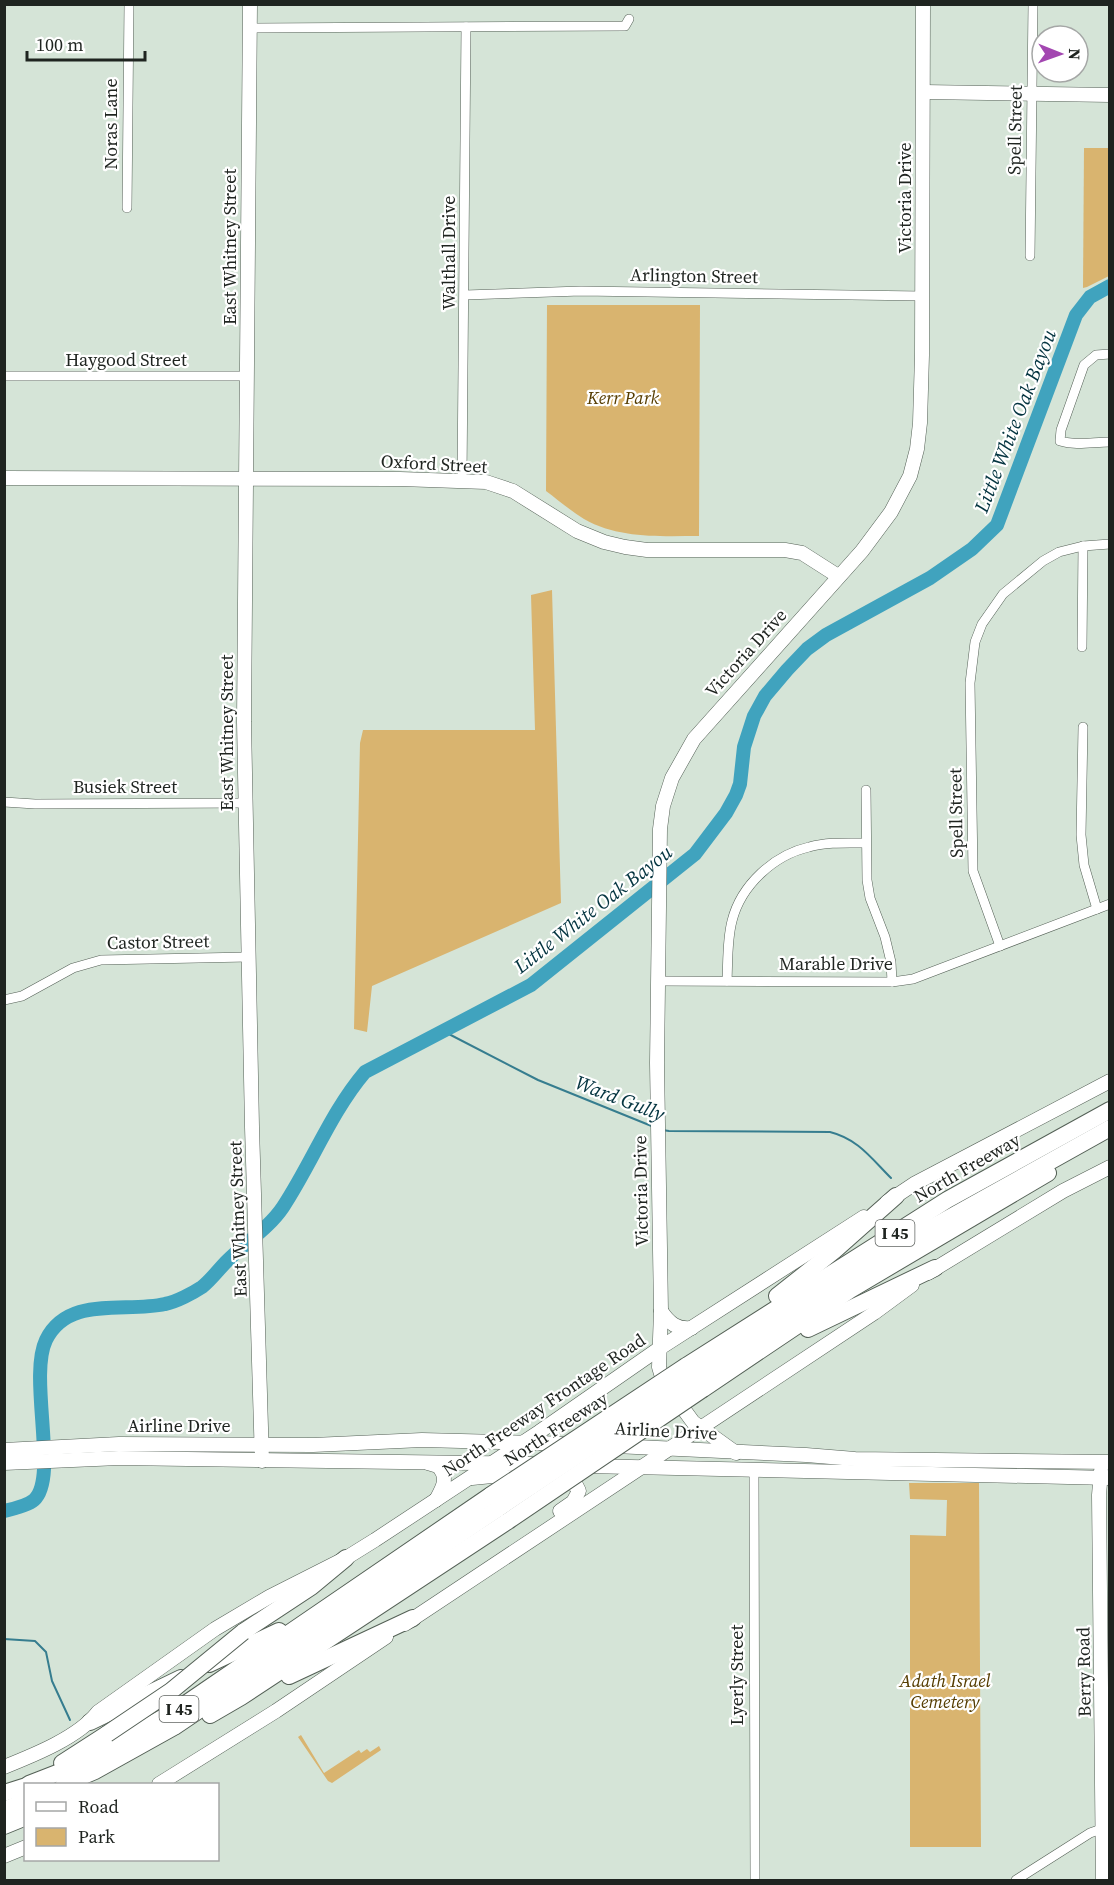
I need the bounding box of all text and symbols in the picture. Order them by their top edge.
scale bar [27,24,146,62]
north arrow [1030,24,1090,84]
text: 100 m [36,32,83,57]
text: N [1064,48,1086,61]
street label: Noras Lane [98,78,123,170]
street label: Spell Street [1001,85,1028,175]
street label: Victoria Drive [892,142,917,254]
street label: East Whitney Street [217,169,242,325]
street label: Walthall Drive [436,196,461,310]
street label: Arlington Street [630,262,758,289]
water label: Little White Oak Bayou [967,325,1063,518]
street label: Haygood Street [65,347,187,372]
park label: Kerr Park [586,385,660,410]
street label: Oxford Street [380,448,488,479]
street label: Victoria Drive [699,603,792,702]
street label: East Whitney Street [214,655,239,811]
street label: Spell Street [942,768,969,858]
street label: Busiek Street [73,774,177,799]
water label: Little White Oak Bayou [507,838,679,980]
street label: Castor Street [107,928,210,955]
street label: Marable Drive [779,951,893,976]
water label: Ward Gully [571,1068,669,1128]
street label: North Freeway [909,1127,1025,1208]
street label: Victoria Drive [627,1135,654,1247]
street label: East Whitney Street [222,1140,253,1298]
road number: I 45 [876,1220,914,1246]
street label: North Freeway Frontage Road [439,1329,649,1481]
street label: North Freeway [500,1388,612,1470]
street label: Airline Drive [127,1413,231,1438]
street label: Airline Drive [614,1415,718,1446]
street label: Lyerly Street [724,1624,749,1725]
street label: Berry Road [1070,1627,1097,1717]
park label: Adath Israel Cemetery [899,1668,991,1714]
road number: I 45 [160,1696,198,1722]
legend [24,1783,219,1861]
text: Road [78,1794,119,1819]
text: Park [78,1824,115,1849]

